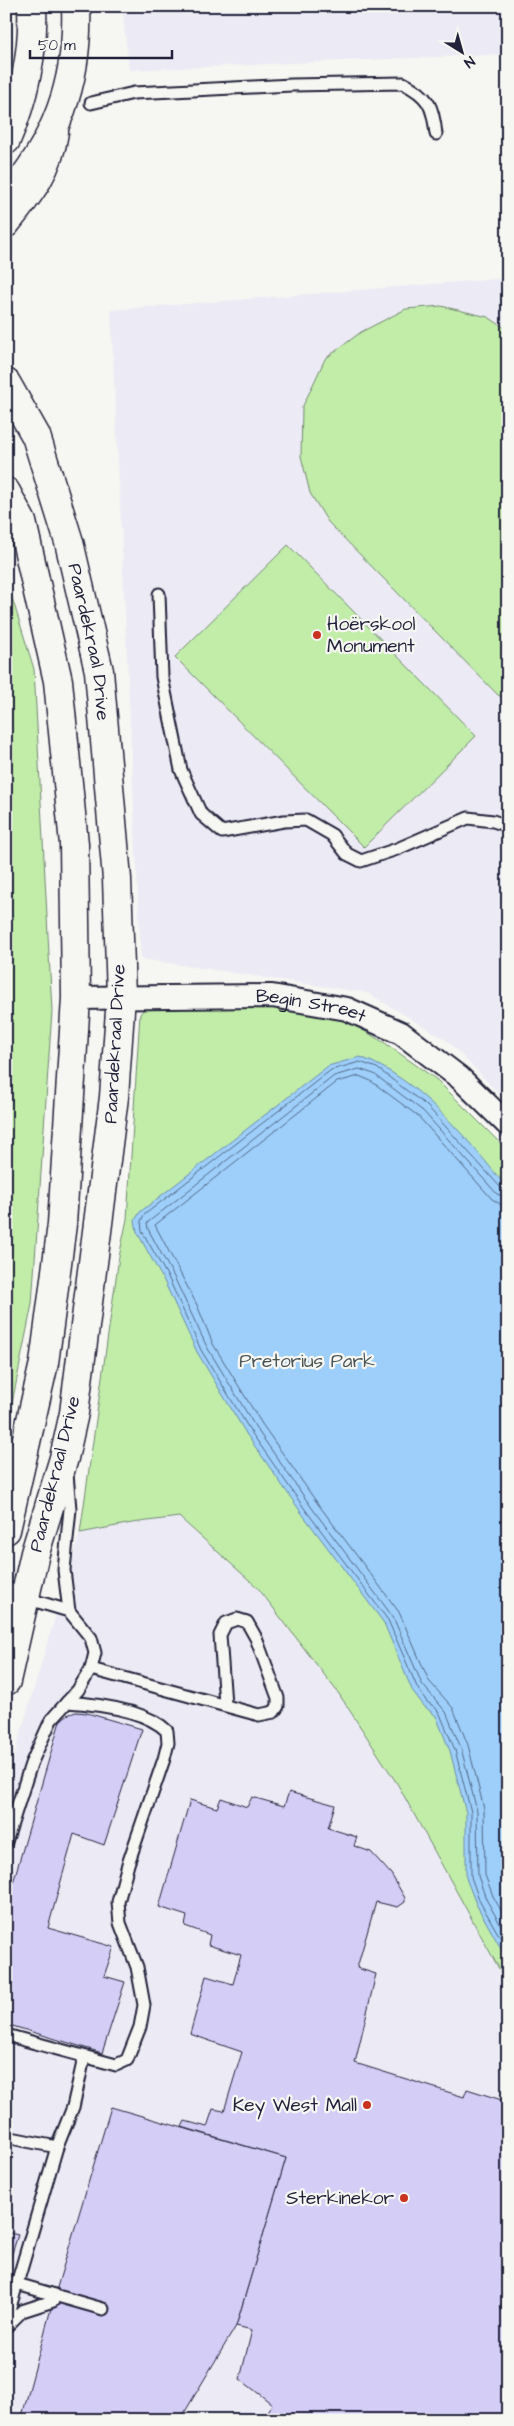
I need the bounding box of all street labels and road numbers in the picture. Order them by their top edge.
street label: Paardekraal Drive [61,560,117,722]
street label: Paardekraal Drive [97,963,133,1125]
street label: Begin Street [256,982,371,1030]
street label: Paardekraal Drive [23,1393,87,1555]

